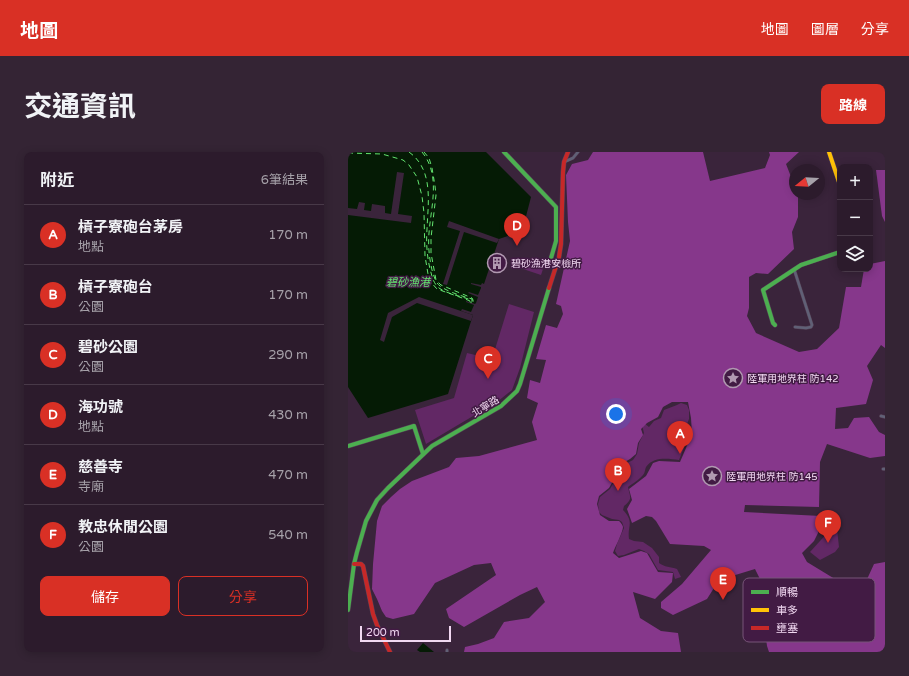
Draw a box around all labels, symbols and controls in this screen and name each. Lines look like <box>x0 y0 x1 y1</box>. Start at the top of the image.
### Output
text: 地圖 <box>20 20 58 42</box>
text: 地圖 <box>761 21 789 38</box>
text: 圖層 <box>811 21 839 38</box>
text: 分享 <box>861 21 889 38</box>
button: 路線 <box>821 84 885 124</box>
text: 交通資訊 <box>24 90 136 124</box>
north arrow <box>789 164 825 200</box>
map controls <box>837 164 873 272</box>
button: + <box>837 164 873 200</box>
text: 附近 <box>40 170 74 191</box>
text: 6筆結果 <box>261 172 308 188</box>
button: − <box>837 200 873 236</box>
pin: D <box>504 213 530 246</box>
text: 槓子寮砲台茅房 <box>78 218 183 236</box>
text: A <box>48 227 58 243</box>
text: 170 m <box>268 227 308 243</box>
button: layers <box>837 236 873 272</box>
text: 地點 <box>78 239 104 255</box>
building icon: 碧砂漁港安檢所 <box>486 252 508 274</box>
place label: 碧砂漁港安檢所 <box>511 258 581 270</box>
water label: 碧砂漁港 <box>386 276 432 289</box>
text: 槓子寮砲台 <box>78 278 153 296</box>
text: B <box>48 287 58 303</box>
text: 170 m <box>268 287 308 303</box>
text: 公園 <box>78 299 104 315</box>
text: 碧砂公園 <box>78 338 138 356</box>
pin: C <box>475 346 501 379</box>
text: C <box>48 347 58 363</box>
text: 290 m <box>268 347 308 363</box>
text: 公園 <box>78 359 104 375</box>
place icon: 陸軍用地界柱 防142 <box>722 367 744 389</box>
place label: 陸軍用地界柱 防142 <box>747 373 838 385</box>
street label: 北寧路 <box>470 394 501 420</box>
text: 海功號 <box>78 398 123 416</box>
your location <box>606 404 626 424</box>
text: D <box>48 407 58 423</box>
text: 430 m <box>268 407 308 423</box>
text: 地點 <box>78 419 104 435</box>
pin: A <box>667 421 693 454</box>
text: 慈善寺 <box>78 458 123 476</box>
pin: B <box>605 458 631 491</box>
place icon: 陸軍用地界柱 防145 <box>701 465 723 487</box>
text: E <box>49 467 57 483</box>
text: 470 m <box>268 467 308 483</box>
place label: 陸軍用地界柱 防145 <box>726 471 817 483</box>
text: 寺廟 <box>78 479 104 495</box>
pin: F <box>815 510 841 543</box>
text: 教忠休閒公園 <box>78 518 168 536</box>
text: F <box>49 527 57 543</box>
text: 540 m <box>268 527 308 543</box>
text: 公園 <box>78 539 104 555</box>
pin: E <box>710 567 736 600</box>
button: 儲存 <box>40 576 170 616</box>
button: 分享 <box>178 576 308 616</box>
legend <box>743 578 875 642</box>
text: 順暢 <box>776 586 798 599</box>
text: 車多 <box>776 604 798 617</box>
text: 壅塞 <box>776 622 798 635</box>
scale bar <box>360 624 451 643</box>
text: 200 m <box>366 626 400 639</box>

